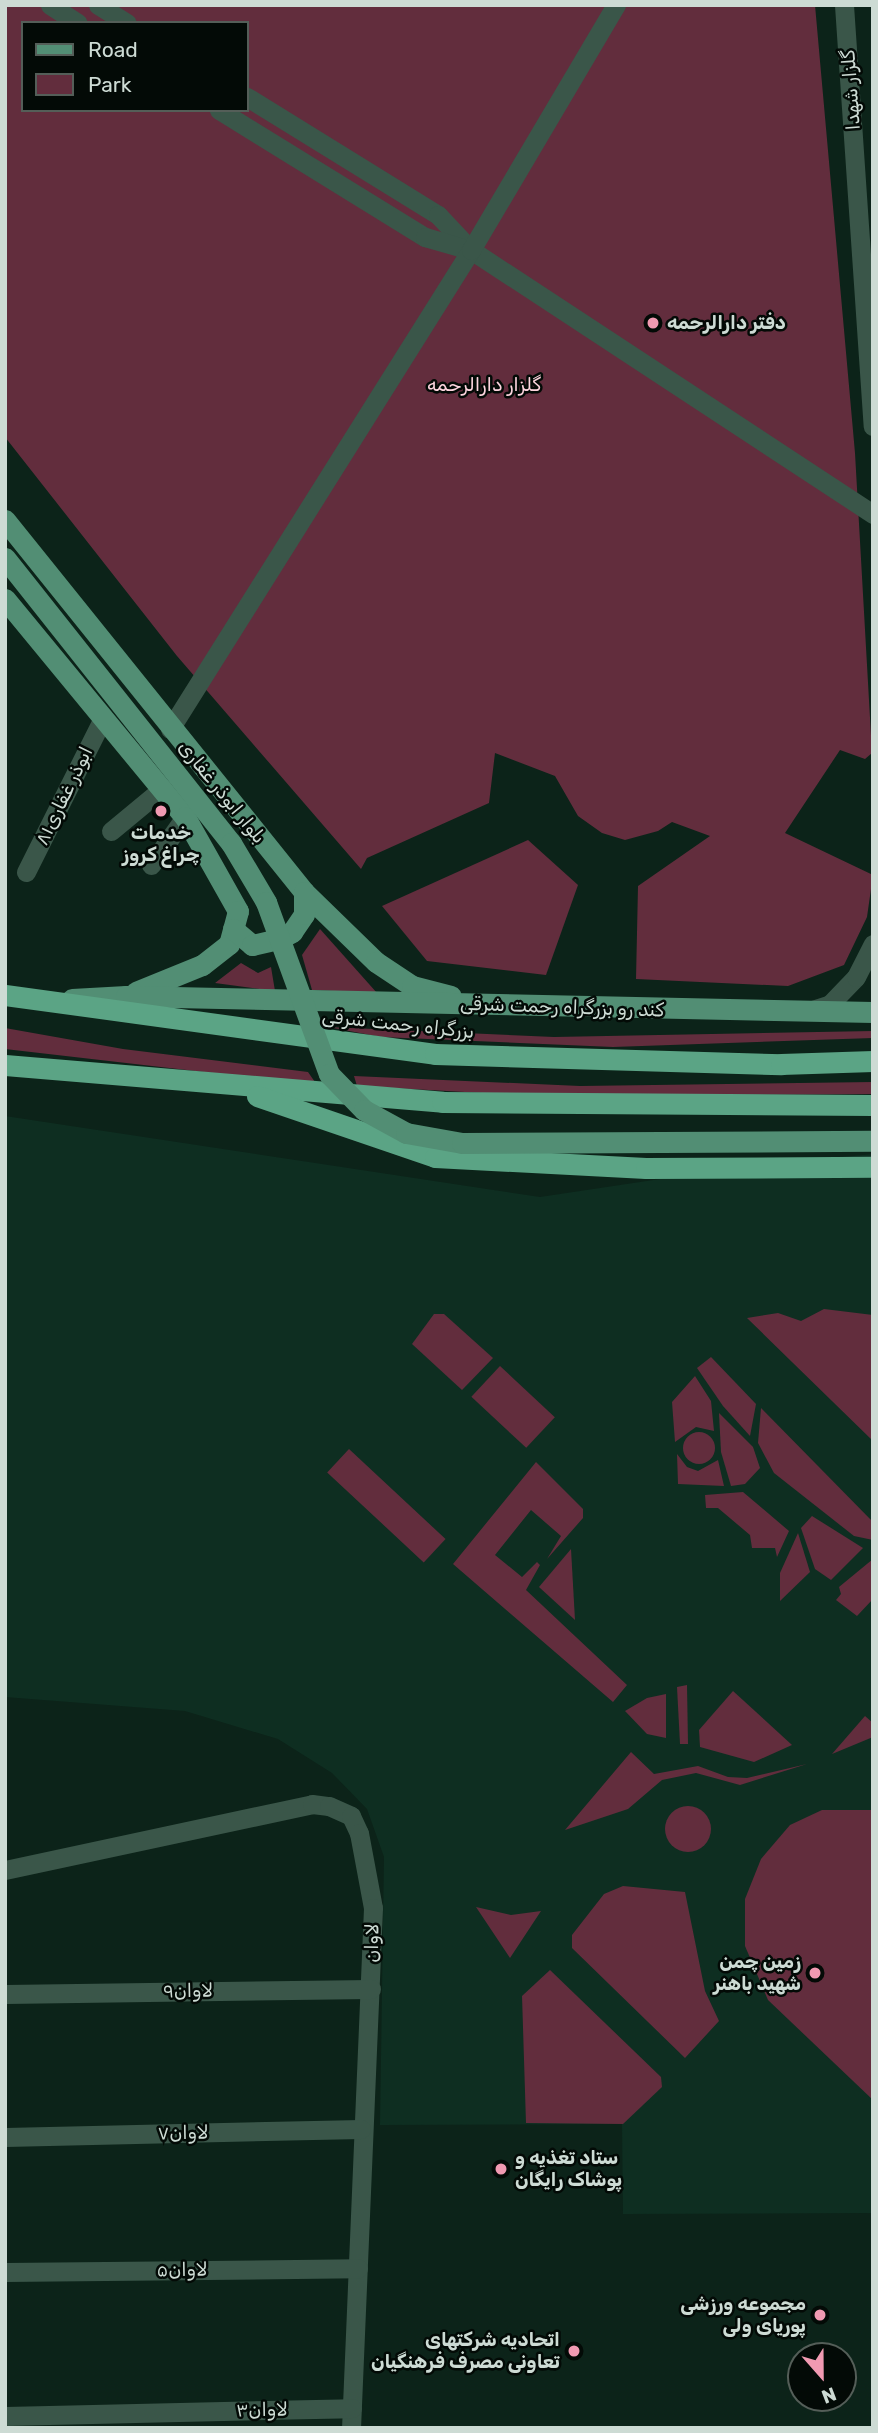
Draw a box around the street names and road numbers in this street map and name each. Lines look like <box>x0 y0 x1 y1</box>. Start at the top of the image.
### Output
street label: گلزار شهدا <box>837 49 865 131</box>
street label: بلوار ابوذر غفاری <box>174 736 270 848</box>
street label: ۸۱ابوذر غفاری <box>30 743 98 849</box>
street label: کند رو بزرگراه رحمت شرقی <box>460 992 664 1022</box>
street label: بزرگراه رحمت شرقی <box>321 1005 475 1043</box>
street label: لاوان <box>360 1923 384 1963</box>
street label: ۹لاوان <box>163 1979 213 2003</box>
street label: ۷لاوان <box>157 2121 209 2145</box>
street label: ۵لاوان <box>156 2258 208 2282</box>
street label: ۳لاوان <box>236 2398 288 2422</box>

